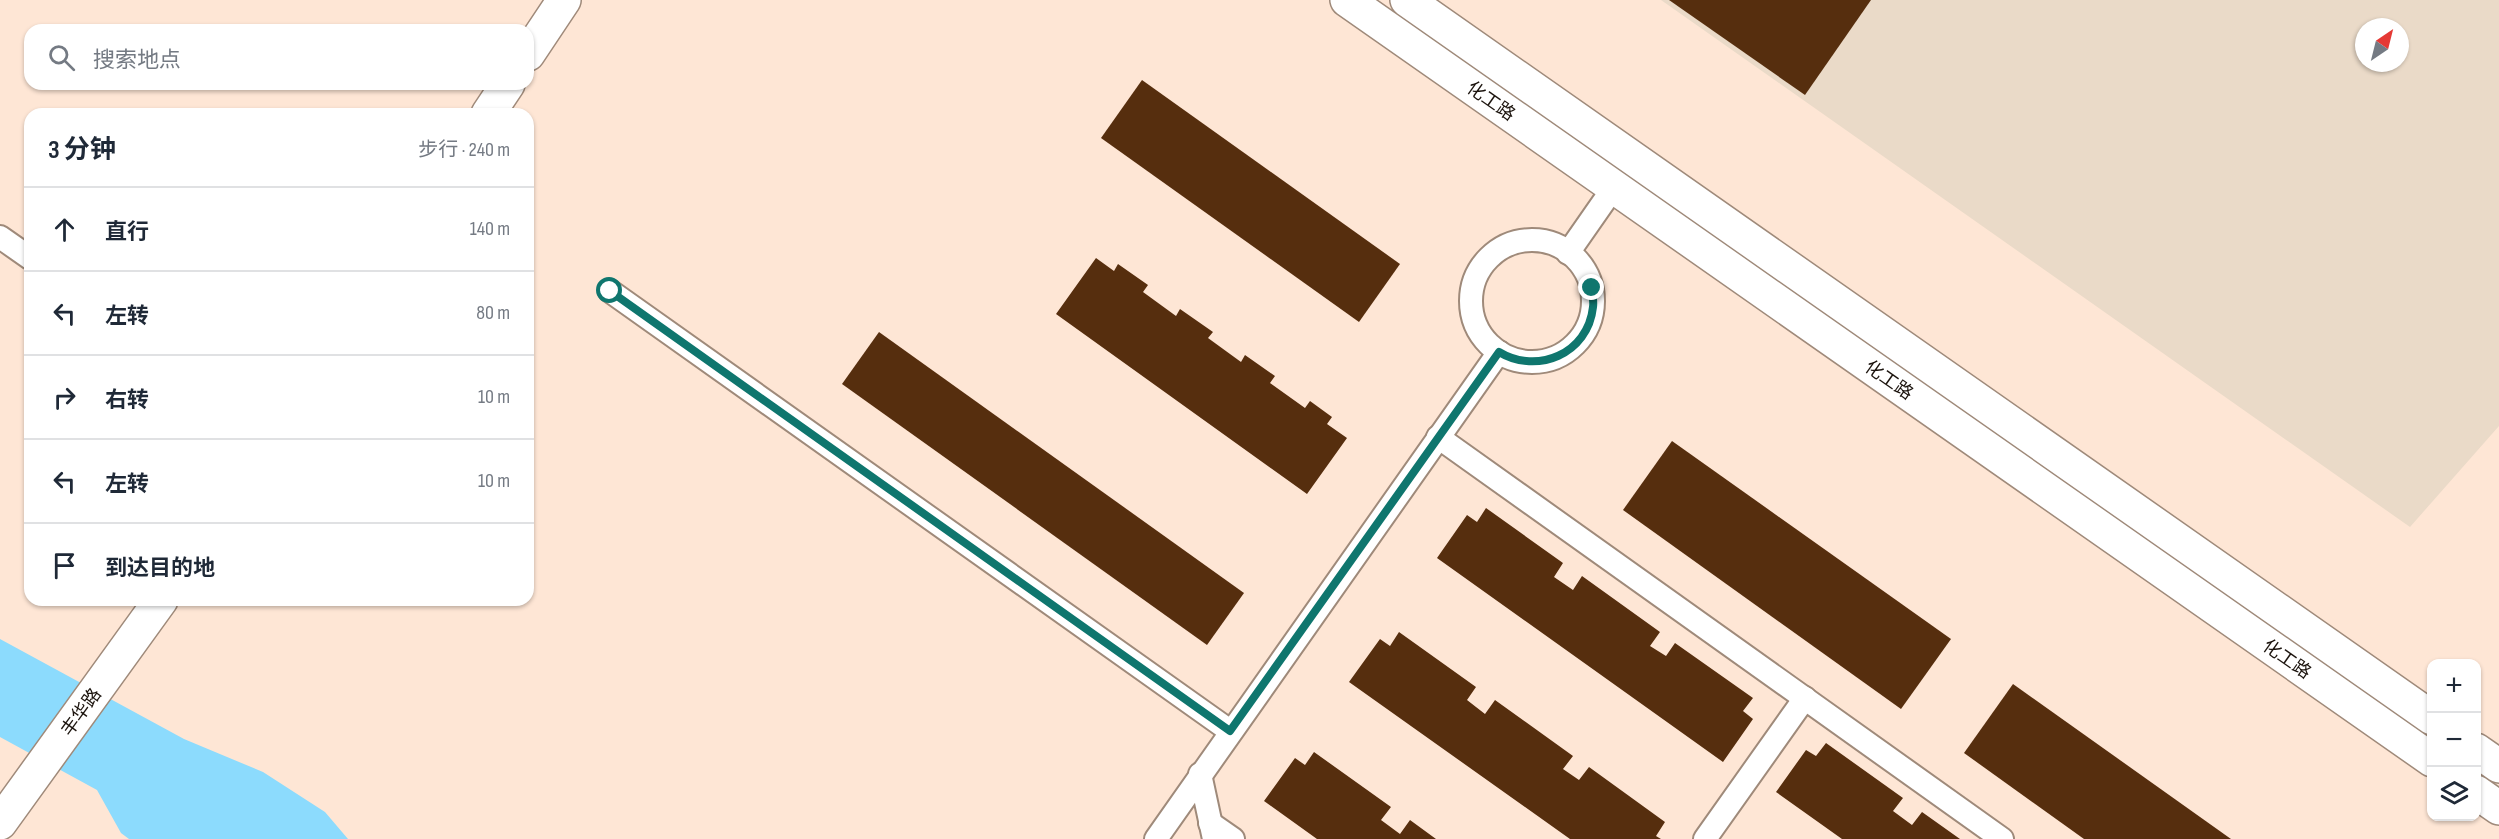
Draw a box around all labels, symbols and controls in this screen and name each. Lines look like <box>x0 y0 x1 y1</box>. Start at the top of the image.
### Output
north arrow <box>2355 18 2409 72</box>
search box <box>24 24 534 90</box>
icon: search <box>45 41 78 74</box>
text: 搜索地点 <box>93 47 181 74</box>
street label: 化工路 <box>1463 77 1519 125</box>
text: 3 分钟 <box>48 135 116 166</box>
text: 步行 · 240 m <box>418 138 510 162</box>
icon: ahead <box>48 213 81 246</box>
text: 140 m <box>470 217 510 241</box>
text: 直行 <box>105 219 149 246</box>
route end <box>1578 274 1604 300</box>
route start <box>596 277 622 303</box>
icon: left <box>48 297 81 330</box>
text: 80 m <box>476 301 510 325</box>
text: 左转 <box>105 303 149 330</box>
street label: 化工路 <box>1861 356 1917 404</box>
icon: right <box>48 381 81 414</box>
text: 10 m <box>478 385 510 409</box>
text: 右转 <box>105 387 149 414</box>
icon: left <box>48 465 81 498</box>
text: 10 m <box>478 469 510 493</box>
text: 左转 <box>105 471 149 498</box>
icon: arrive <box>48 549 81 582</box>
text: 到达目的地 <box>105 555 215 582</box>
street label: 化工路 <box>2259 635 2315 683</box>
map controls <box>2427 659 2481 821</box>
button: + <box>2427 659 2481 713</box>
street label: 丰华路 <box>57 684 106 740</box>
button: − <box>2427 713 2481 767</box>
button: layers <box>2427 767 2481 821</box>

